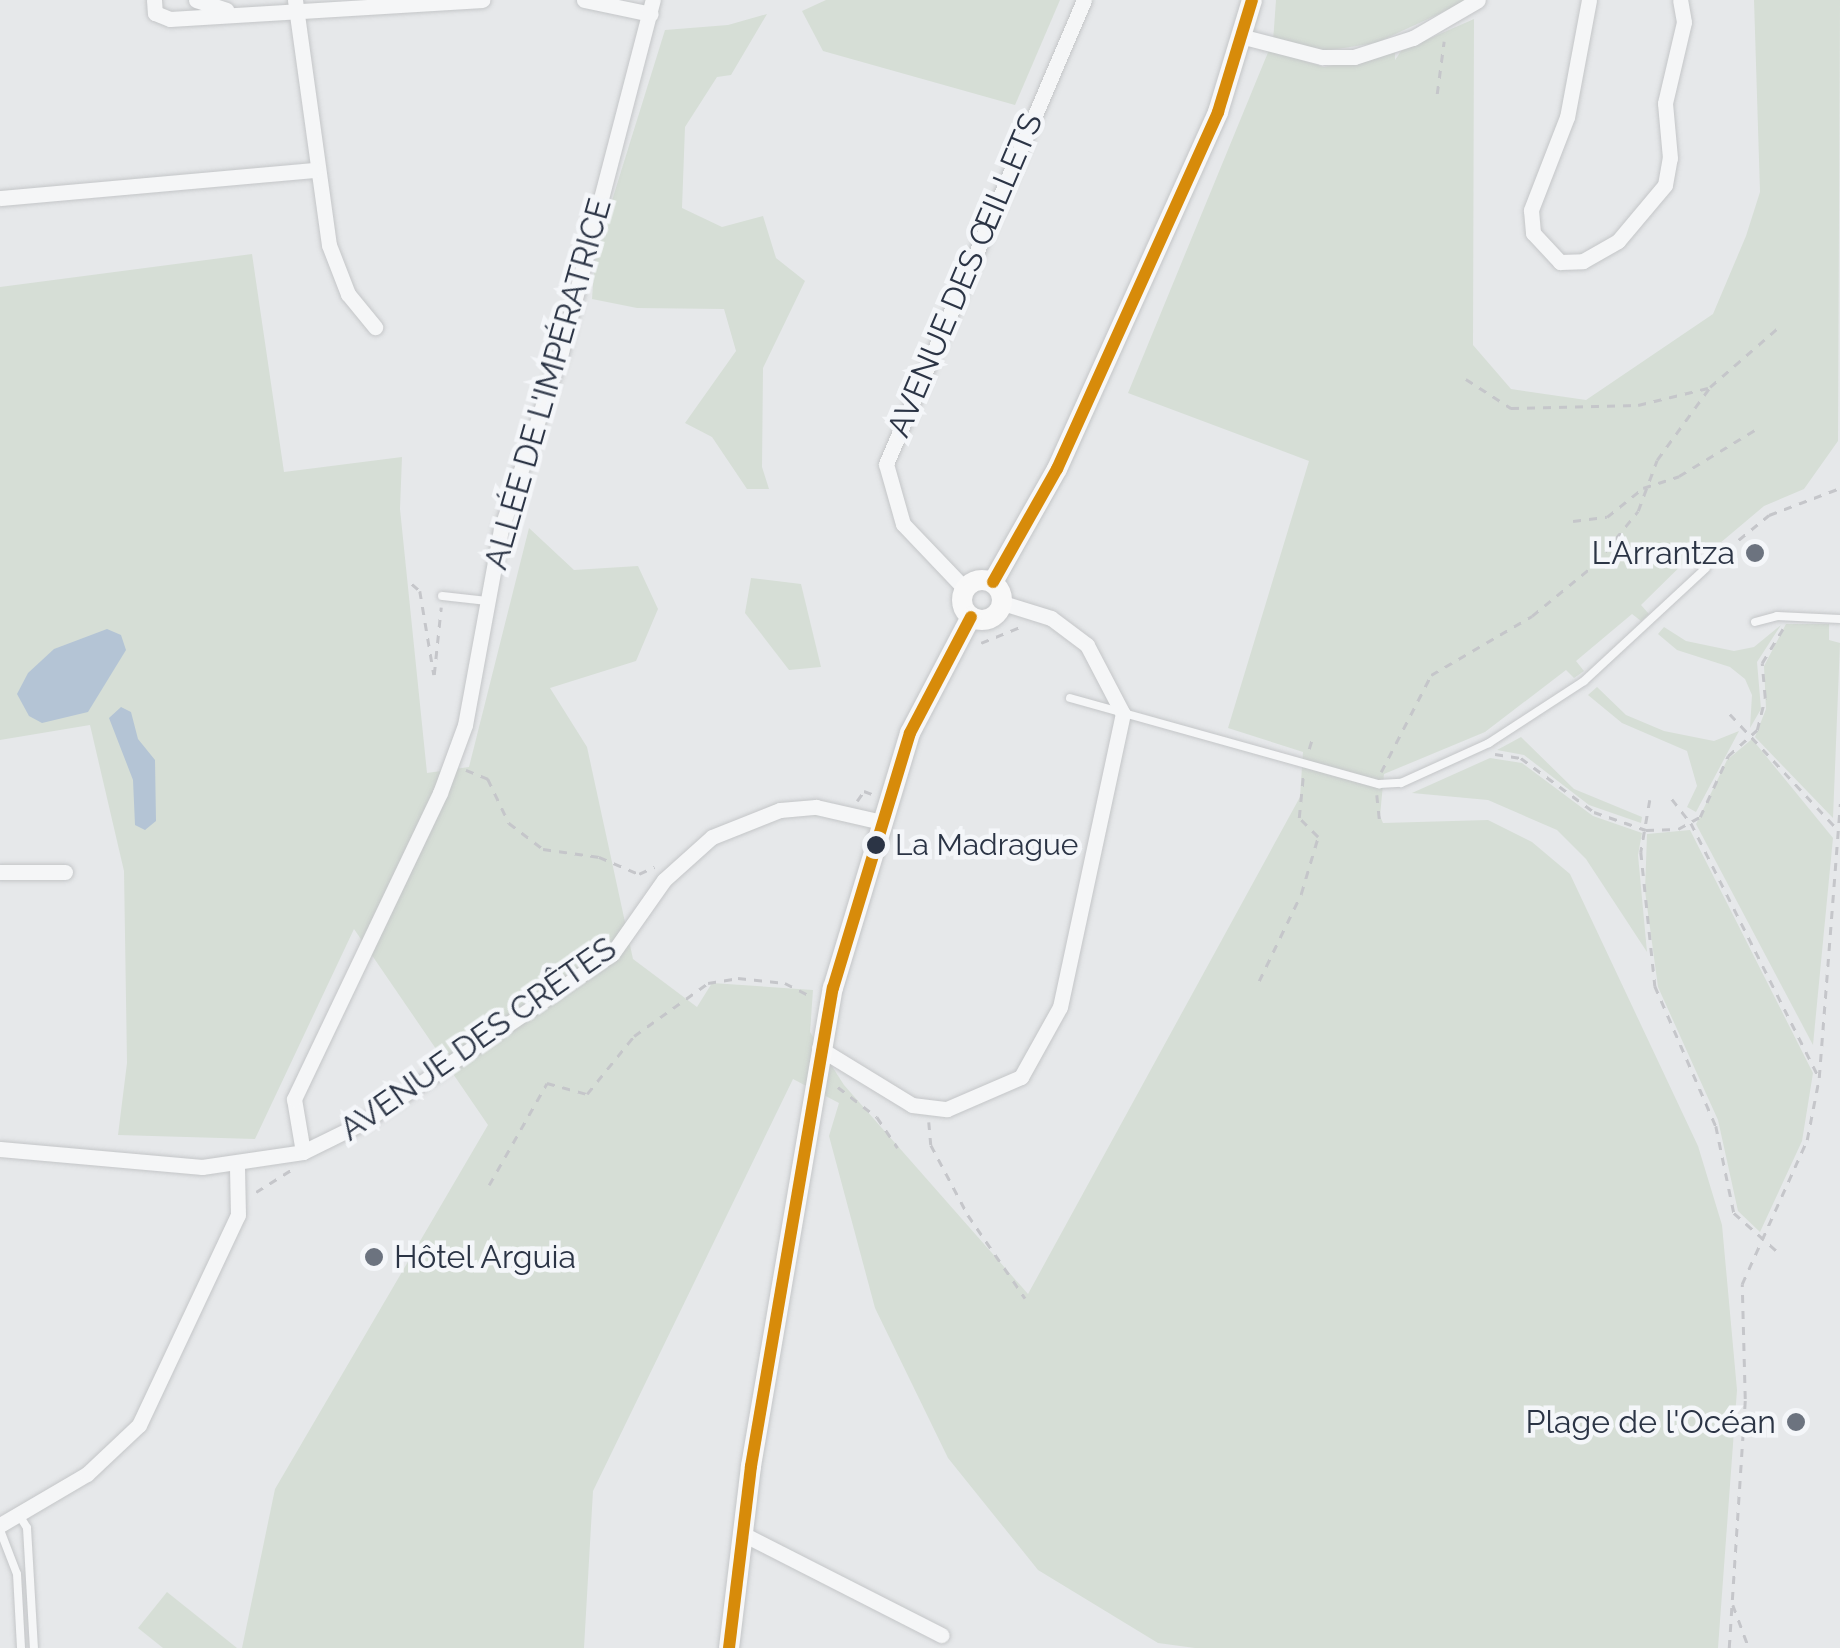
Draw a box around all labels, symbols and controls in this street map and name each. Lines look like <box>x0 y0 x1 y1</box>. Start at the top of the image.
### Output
street label: AVENUE DES ŒILLETS <box>879 107 1051 443</box>
street label: ALLÉE DE L'IMPÉRATRICE <box>477 194 619 574</box>
place label: L'Arrantza <box>1591 534 1735 572</box>
marker: L'Arrantza <box>1744 542 1766 564</box>
place label: La Madrague <box>895 827 1078 863</box>
marker: La Madrague <box>866 835 886 855</box>
street label: AVENUE DES CRÊTES <box>333 929 623 1149</box>
place label: Hôtel Arguia <box>394 1238 578 1276</box>
marker: Hôtel Arguia <box>363 1246 385 1268</box>
place label: Plage de l'Océan <box>1526 1403 1776 1441</box>
marker: Plage de l'Océan <box>1785 1411 1807 1433</box>

